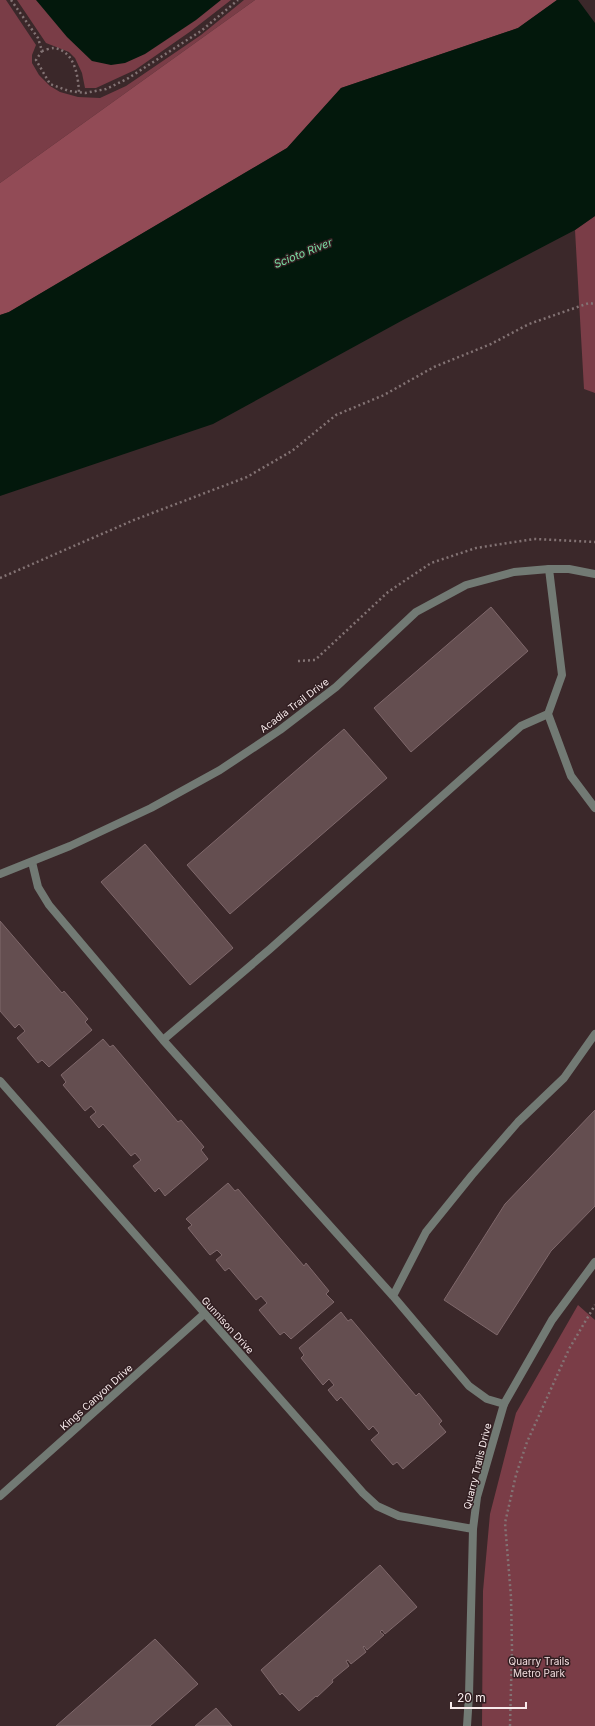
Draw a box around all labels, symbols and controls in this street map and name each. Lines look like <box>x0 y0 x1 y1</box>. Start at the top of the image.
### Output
water label: Scioto River <box>272 235 335 271</box>
street label: Acadia Trail Drive <box>257 675 331 735</box>
street label: Gunnison Drive <box>199 1294 257 1356</box>
street label: Kings Canyon Drive <box>57 1361 135 1433</box>
street label: Quarry Trails Drive <box>460 1421 494 1510</box>
park label: Quarry Trails Metro Park <box>509 1655 569 1679</box>
scale bar <box>451 1684 526 1710</box>
text: 20 m <box>457 1690 486 1705</box>

